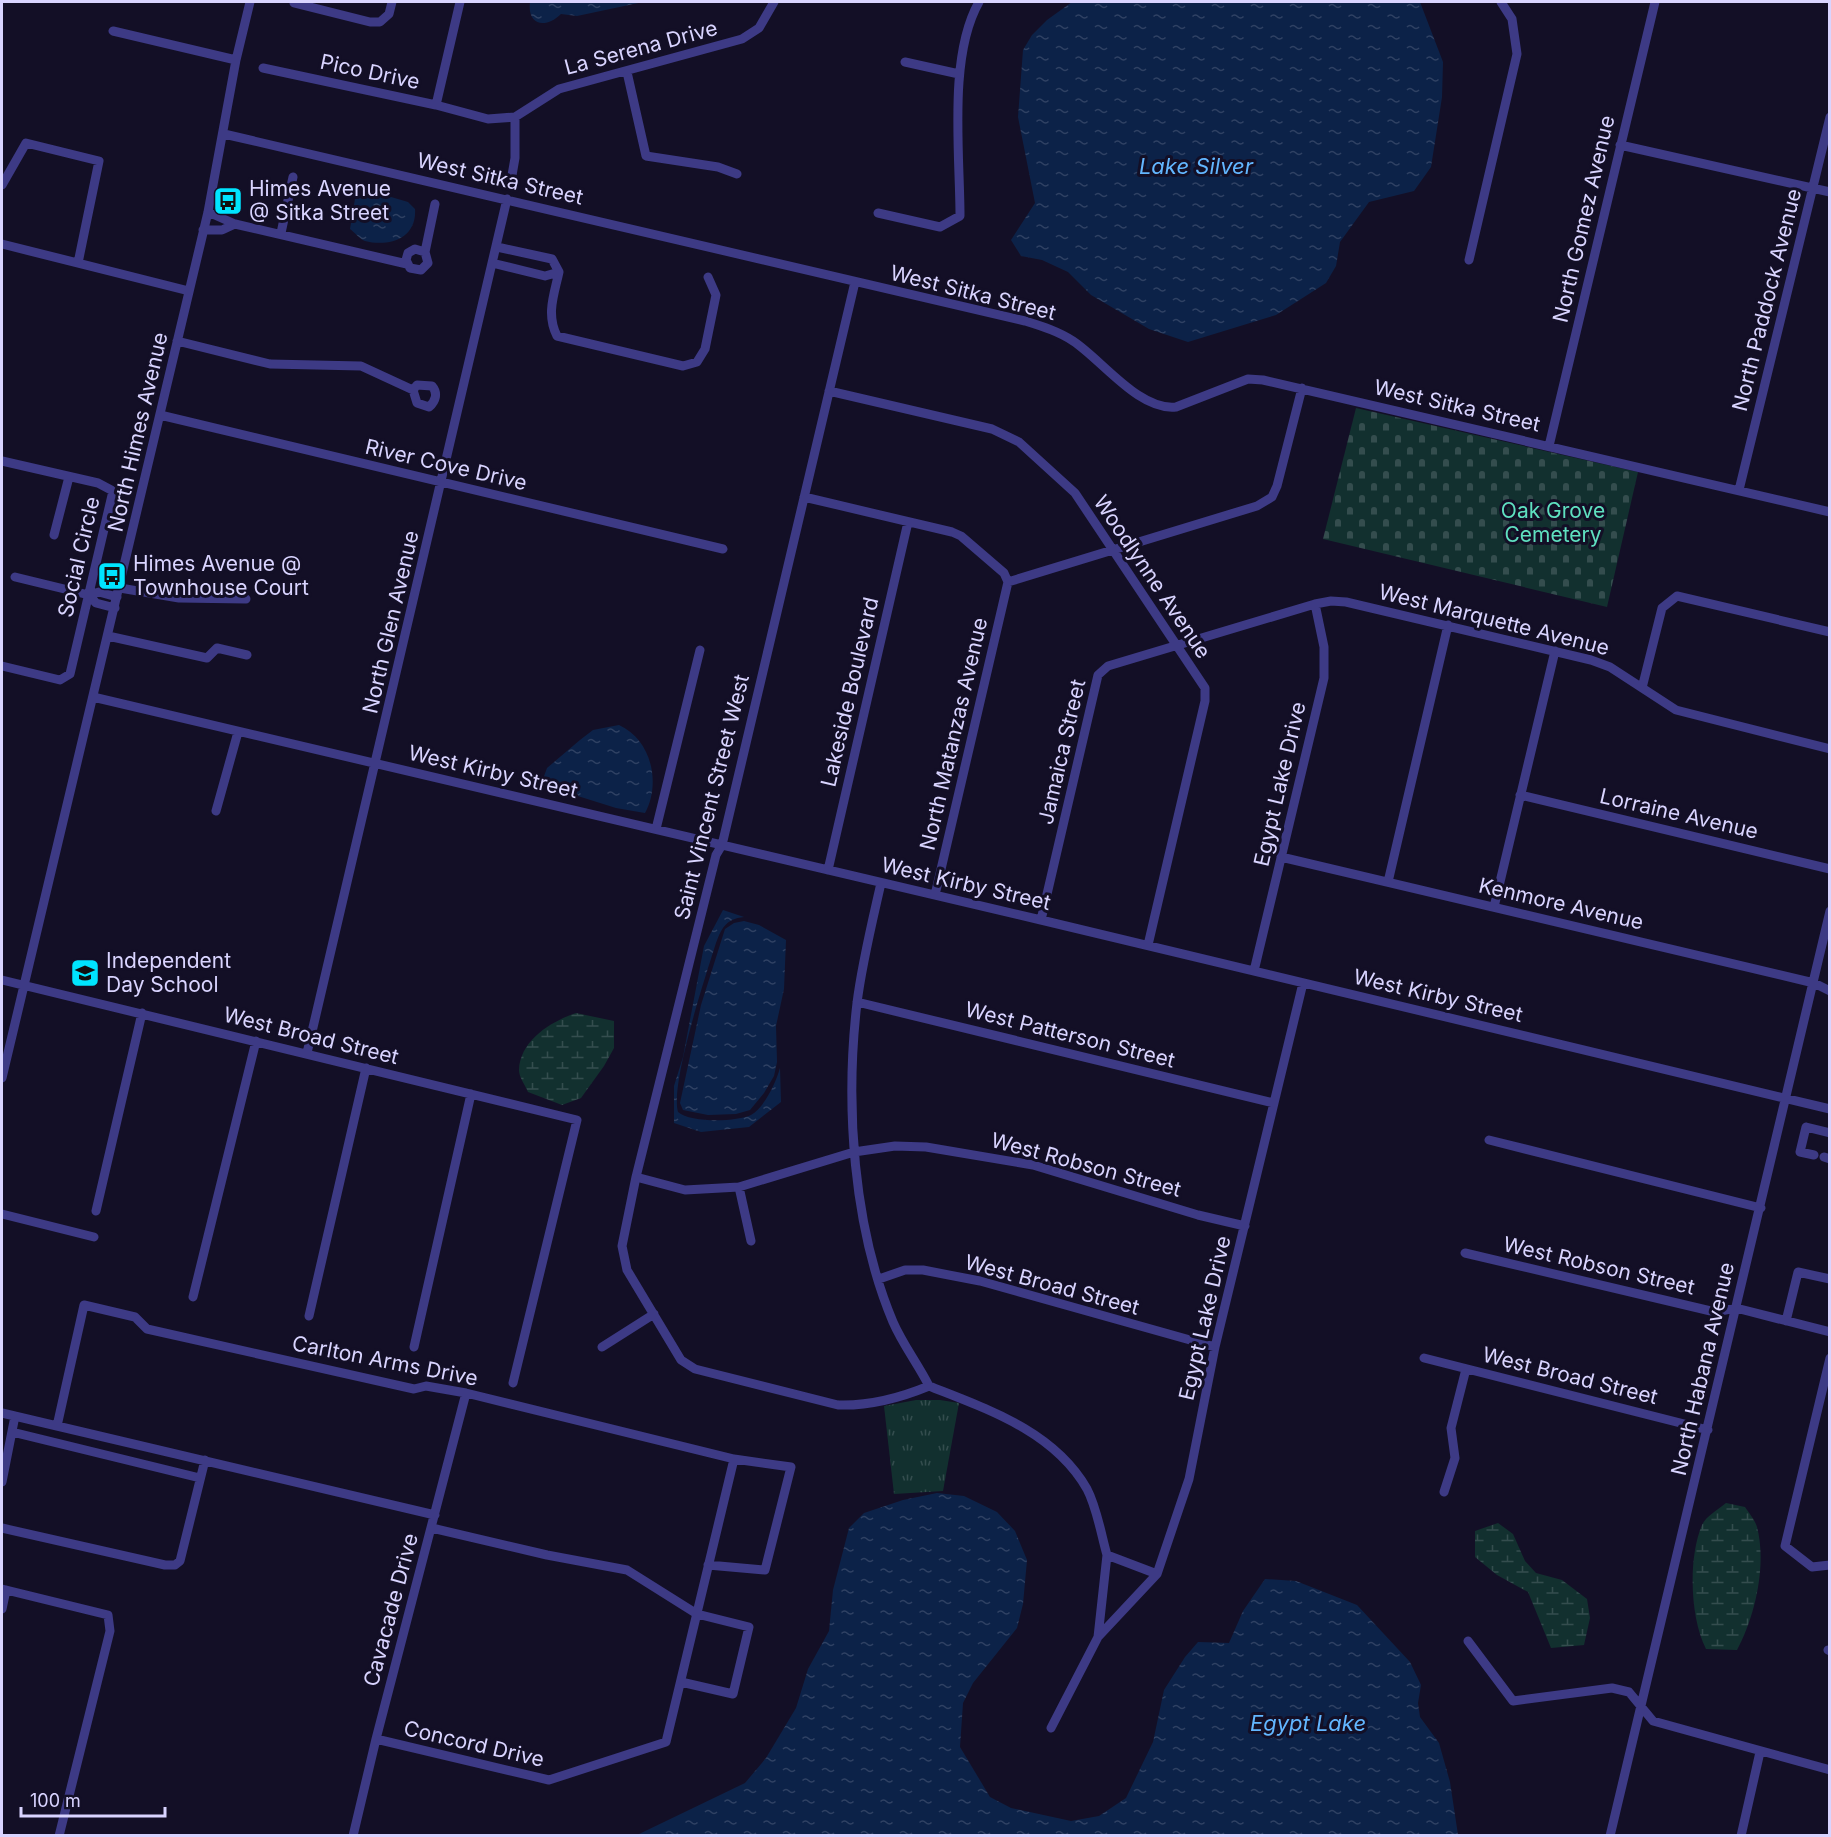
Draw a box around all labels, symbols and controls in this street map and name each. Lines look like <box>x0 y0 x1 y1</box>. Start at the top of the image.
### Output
street label: La Serena Drive <box>562 15 720 80</box>
street label: Pico Drive <box>318 49 422 94</box>
street label: North Gomez Avenue <box>1548 113 1620 325</box>
street label: West Sitka Street <box>415 147 586 210</box>
water label: Lake Silver <box>1139 153 1254 179</box>
place label: Himes Avenue @ Sitka Street <box>249 176 391 225</box>
bus stop icon: Himes Avenue @ Sitka Street <box>212 185 244 217</box>
street label: North Paddock Avenue <box>1727 186 1806 414</box>
street label: West Sitka Street <box>888 260 1059 325</box>
street label: North Himes Avenue <box>102 330 173 534</box>
street label: West Sitka Street <box>1372 374 1543 437</box>
street label: River Cove Drive <box>363 434 529 495</box>
street label: Woodlynne Avenue <box>1089 490 1216 663</box>
street label: Social Circle <box>52 494 105 620</box>
park label: Oak Grove Cemetery <box>1501 498 1605 547</box>
street label: North Glen Avenue <box>357 528 424 716</box>
place label: Himes Avenue @ Townhouse Court <box>133 551 309 600</box>
bus stop icon: Himes Avenue @ Townhouse Court <box>96 560 128 592</box>
street label: West Marquette Avenue <box>1376 579 1612 660</box>
street label: Lakeside Boulevard <box>816 595 883 789</box>
street label: North Matanzas Avenue <box>915 615 992 853</box>
street label: Saint Vincent Street West <box>669 672 754 922</box>
street label: Jamaica Street <box>1033 677 1090 827</box>
street label: Egypt Lake Drive <box>1248 699 1311 869</box>
street label: West Kirby Street <box>406 740 580 803</box>
street label: Lorraine Avenue <box>1597 783 1761 844</box>
street label: West Kirby Street <box>879 852 1053 915</box>
street label: Kenmore Avenue <box>1476 872 1646 935</box>
place label: Independent Day School <box>106 948 231 997</box>
school or university icon: Independent Day School <box>69 957 101 989</box>
street label: West Kirby Street <box>1351 964 1525 1027</box>
street label: West Patterson Street <box>963 996 1178 1073</box>
street label: West Broad Street <box>221 1002 401 1069</box>
street label: West Robson Street <box>988 1127 1184 1202</box>
street label: West Robson Street <box>1501 1231 1697 1300</box>
street label: Egypt Lake Drive <box>1173 1233 1236 1403</box>
street label: West Broad Street <box>962 1249 1142 1320</box>
street label: North Habana Avenue <box>1666 1260 1739 1478</box>
street label: Carlton Arms Drive <box>290 1330 480 1391</box>
street label: West Broad Street <box>1480 1342 1660 1409</box>
street label: Cavacade Drive <box>358 1531 423 1689</box>
water label: Egypt Lake <box>1250 1710 1366 1736</box>
street label: Concord Drive <box>401 1715 547 1772</box>
scale bar <box>21 1780 165 1818</box>
text: 100 m <box>30 1790 81 1811</box>

